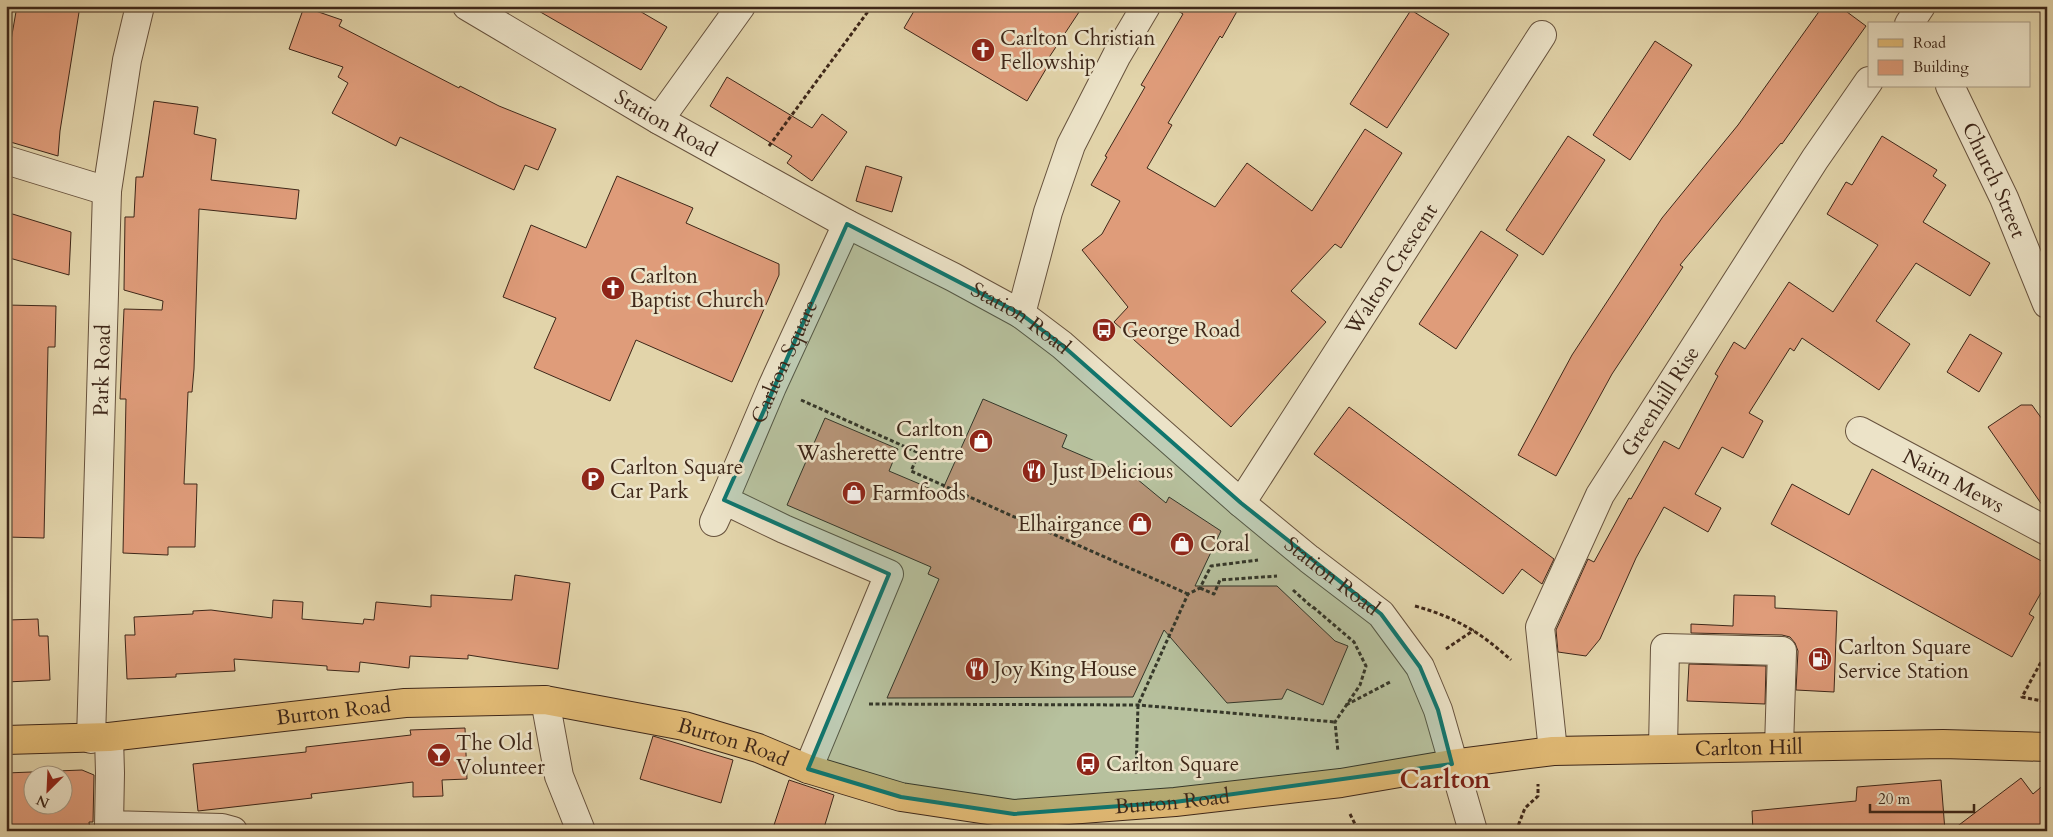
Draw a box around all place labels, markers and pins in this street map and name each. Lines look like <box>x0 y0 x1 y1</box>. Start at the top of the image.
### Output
place label: Carlton Christian Fellowship <box>1000 24 1155 77</box>
church icon: Carlton Christian Fellowship <box>970 37 996 63</box>
place label: Carlton Baptist Church <box>630 262 765 315</box>
church icon: Carlton Baptist Church <box>600 275 626 301</box>
place label: George Road <box>1122 316 1240 345</box>
bus stop icon: George Road <box>1091 317 1117 343</box>
place label: Carlton Washerette Centre <box>796 415 964 468</box>
shop icon: Carlton Washerette Centre <box>968 428 994 454</box>
place label: Carlton Square Car Park <box>610 453 743 506</box>
place label: Just Delicious <box>1049 457 1173 486</box>
restaurant icon: Just Delicious <box>1021 458 1047 484</box>
parking icon: Carlton Square Car Park <box>580 466 606 492</box>
place label: Farmfoods <box>872 479 966 508</box>
shop icon: Farmfoods <box>841 480 867 506</box>
place label: Elhairgance <box>1018 510 1122 539</box>
shop icon: Elhairgance <box>1127 511 1153 537</box>
place label: Coral <box>1200 530 1250 559</box>
shop icon: Coral <box>1169 531 1195 557</box>
place label: Carlton Square Service Station <box>1838 633 1971 686</box>
fuel station icon: Carlton Square Service Station <box>1807 646 1833 672</box>
place label: Joy King House <box>991 655 1137 684</box>
restaurant icon: Joy King House <box>964 656 990 682</box>
place label: The Old Volunteer <box>456 729 545 782</box>
bar icon: The Old Volunteer <box>426 742 452 768</box>
place label: Carlton Square <box>1106 750 1239 779</box>
bus stop icon: Carlton Square <box>1075 751 1101 777</box>

